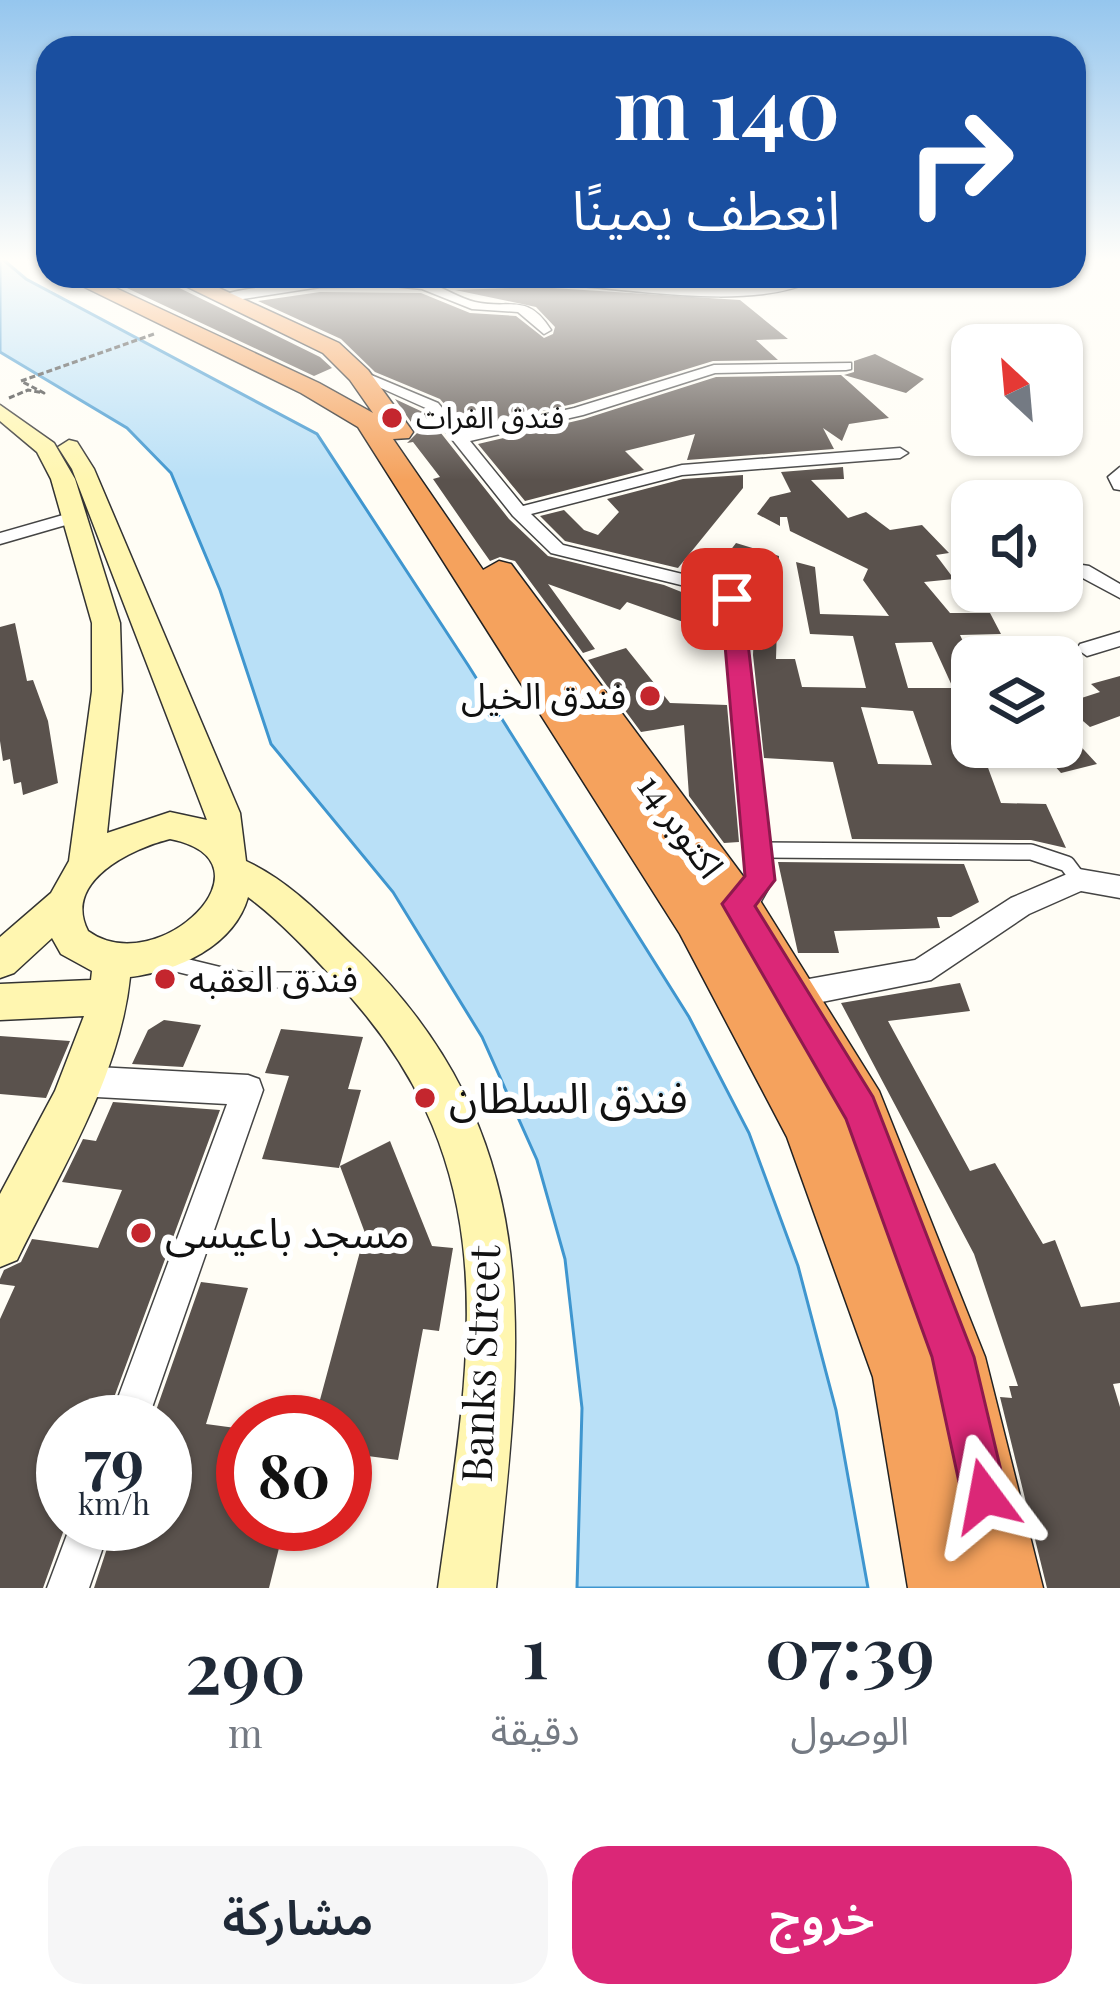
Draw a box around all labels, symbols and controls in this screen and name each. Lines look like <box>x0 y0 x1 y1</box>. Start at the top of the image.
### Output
text: 140 m <box>614 49 840 161</box>
icon: right <box>882 84 1038 240</box>
text: انعطف يمينًا <box>572 172 840 244</box>
north arrow <box>951 324 1083 456</box>
map controls <box>951 324 1083 768</box>
place label: فندق الفرات <box>416 396 564 436</box>
marker: فندق الفرات <box>379 405 405 431</box>
button: sound <box>951 480 1083 612</box>
pin <box>681 548 783 650</box>
icon: arrive <box>699 566 765 632</box>
button: layers <box>951 636 1083 768</box>
place label: فندق الخيل <box>461 670 626 718</box>
marker: فندق الخيل <box>637 683 663 709</box>
street label: 14 اكتوبر <box>629 763 737 887</box>
place label: فندق العقبه <box>189 953 358 1001</box>
marker: فندق العقبه <box>152 966 178 992</box>
place label: فندق السلطان <box>449 1068 688 1124</box>
marker: فندق السلطان <box>412 1085 438 1111</box>
place label: مسجد باعيسى <box>165 1203 409 1259</box>
marker: مسجد باعيسى <box>128 1220 154 1246</box>
street label: Banks Street <box>447 1243 511 1483</box>
speed limit sign: 80 <box>216 1395 372 1551</box>
text: 79 <box>84 1418 144 1498</box>
position arrow <box>922 1433 1048 1559</box>
text: km/h <box>78 1483 150 1523</box>
text: 1 <box>522 1601 549 1697</box>
text: 07:39 <box>765 1601 935 1697</box>
text: 290 <box>185 1616 306 1712</box>
text: دقيقة <box>491 1703 580 1755</box>
text: الوصول <box>791 1703 909 1755</box>
text: m <box>228 1706 263 1758</box>
button: مشاركة <box>48 1846 548 1984</box>
button: خروج <box>572 1846 1072 1984</box>

